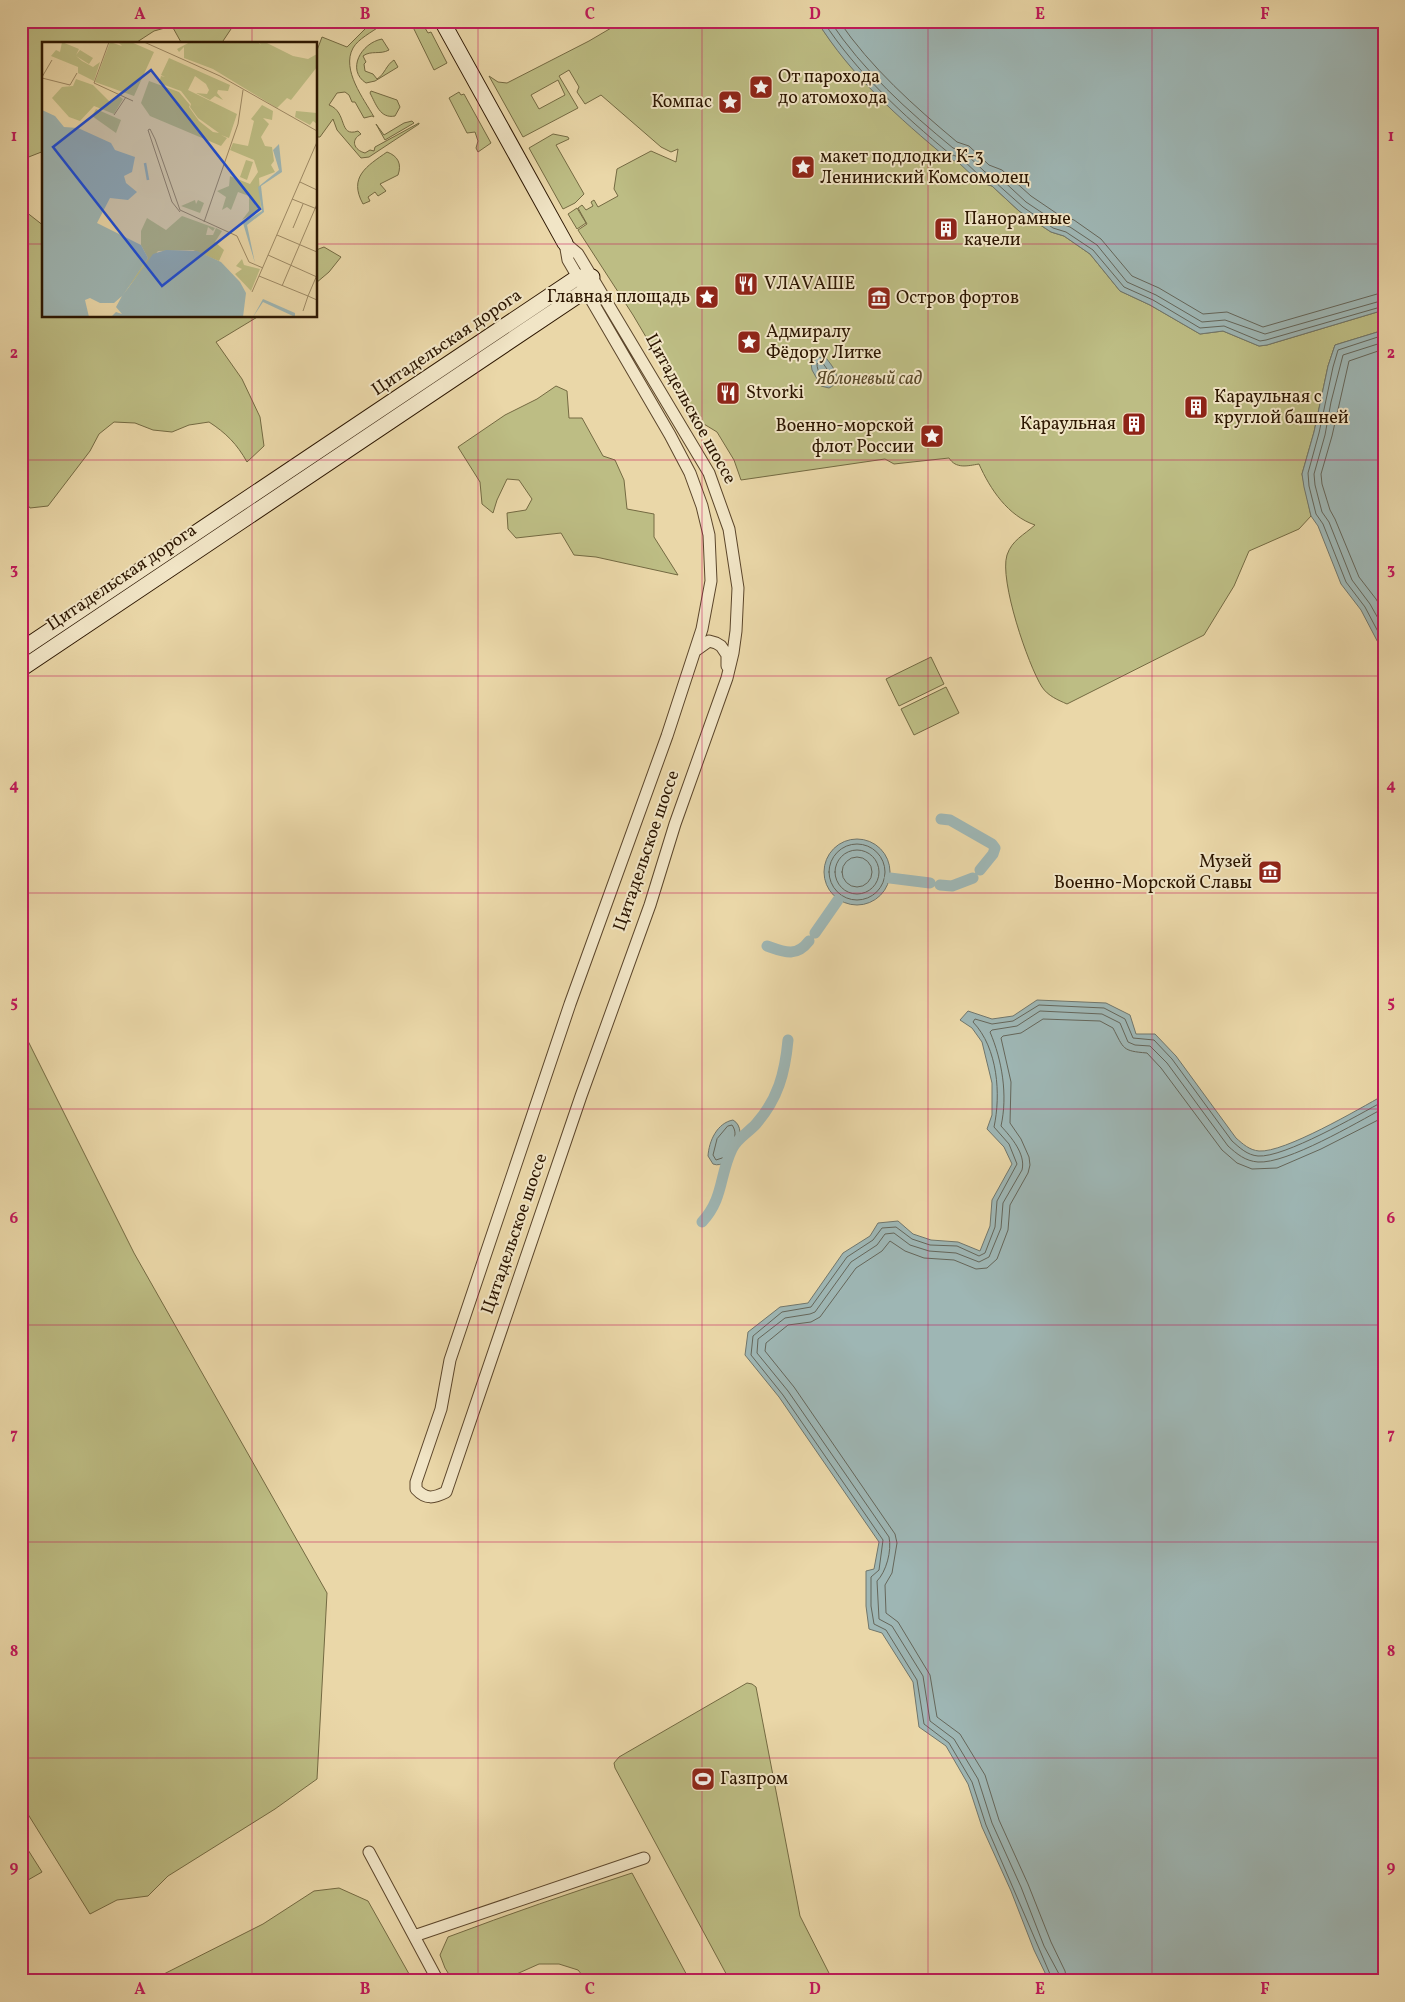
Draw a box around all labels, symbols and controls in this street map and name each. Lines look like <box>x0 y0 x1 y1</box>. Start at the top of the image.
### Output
text: A <box>134 4 146 26</box>
text: B <box>360 4 371 26</box>
text: C <box>585 4 595 26</box>
text: D <box>809 4 821 26</box>
text: E <box>1035 4 1045 26</box>
text: F <box>1260 4 1270 26</box>
inset map <box>42 42 318 318</box>
place label: От парохода до атомохода <box>778 65 887 111</box>
place icon: От парохода до атомохода <box>748 74 774 100</box>
place icon: Компас <box>717 89 743 115</box>
place label: Компас <box>651 90 712 115</box>
text: 1 <box>11 126 17 148</box>
text: 1 <box>1388 126 1394 148</box>
place label: макет подлодки К-3 Лениниский Комсомолец <box>820 145 1030 191</box>
place icon: макет подлодки К-3 Лениниский Комсомолец <box>790 154 816 180</box>
place label: Панорамные качели <box>964 207 1071 253</box>
building icon: Панорамные качели <box>933 216 959 242</box>
restaurant icon: VЛАVАШЕ <box>733 271 759 297</box>
place label: VЛАVАШЕ <box>764 272 855 297</box>
street label: Цитадельская дорога <box>367 283 527 403</box>
place icon: Главная площадь <box>694 284 720 310</box>
place label: Главная площадь <box>547 285 690 310</box>
museum icon: Остров фортов <box>866 285 892 311</box>
place label: Остров фортов <box>896 286 1019 311</box>
place label: Адмиралу Фёдору Литке <box>766 320 882 366</box>
street label: Цитадельское шоссе <box>638 329 742 489</box>
place icon: Адмиралу Фёдору Литке <box>736 329 762 355</box>
text: 2 <box>10 343 18 365</box>
text: 2 <box>1387 343 1395 365</box>
park label: Яблоневый сад <box>815 367 923 392</box>
restaurant icon: Stvorki <box>715 380 741 406</box>
place label: Stvorki <box>746 381 804 406</box>
place label: Караульная с круглой башней <box>1214 385 1349 431</box>
building icon: Караульная с круглой башней <box>1183 394 1209 420</box>
building icon: Караульная <box>1121 411 1147 437</box>
place label: Караульная <box>1020 412 1116 437</box>
place label: Военно-морской флот России <box>776 414 914 460</box>
place icon: Военно-морской флот России <box>919 423 945 449</box>
street label: Цитадельская дорога <box>42 518 202 638</box>
text: 3 <box>10 559 18 581</box>
text: 3 <box>1387 559 1395 581</box>
street label: Цитадельское шоссе <box>608 767 686 935</box>
text: 4 <box>9 775 19 797</box>
text: 4 <box>1386 775 1396 797</box>
place label: Музей Военно-Морской Славы <box>1054 850 1252 896</box>
museum icon: Музей Военно-Морской Славы <box>1257 859 1283 885</box>
text: 5 <box>10 992 18 1014</box>
text: 5 <box>1387 992 1395 1014</box>
street label: Цитадельское шоссе <box>476 1150 554 1318</box>
text: 6 <box>10 1208 19 1230</box>
text: 6 <box>1387 1208 1396 1230</box>
text: 7 <box>10 1424 18 1446</box>
text: 7 <box>1387 1424 1395 1446</box>
text: 8 <box>10 1641 18 1663</box>
text: 8 <box>1387 1641 1395 1663</box>
sports icon: Газпром <box>690 1766 716 1792</box>
place label: Газпром <box>720 1767 788 1792</box>
text: 9 <box>10 1857 19 1879</box>
text: 9 <box>1387 1857 1396 1879</box>
text: A <box>134 1979 146 2001</box>
text: B <box>360 1979 371 2001</box>
text: C <box>585 1979 595 2001</box>
text: D <box>809 1979 821 2001</box>
text: E <box>1035 1979 1045 2001</box>
text: F <box>1260 1979 1270 2001</box>

